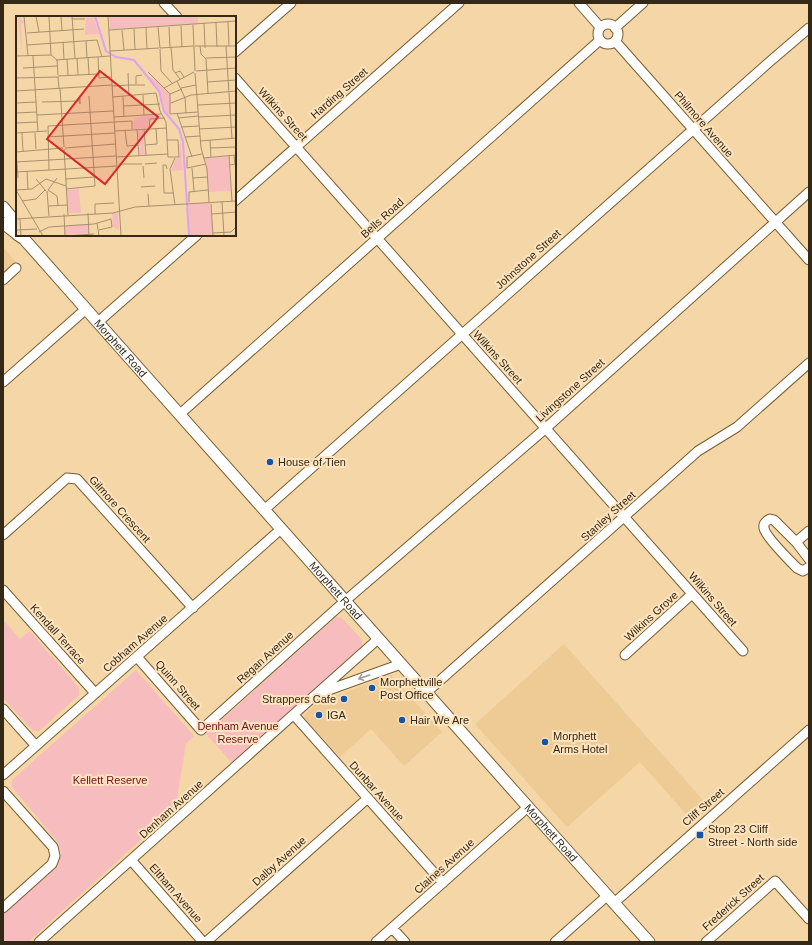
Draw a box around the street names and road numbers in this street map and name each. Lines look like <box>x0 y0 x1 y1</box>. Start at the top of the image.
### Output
street label: Harding Street <box>308 65 370 121</box>
street label: Wilkins Street <box>256 85 310 143</box>
street label: Philmore Avenue <box>672 89 736 159</box>
street label: Bells Road <box>358 196 406 240</box>
street label: Johnstone Street <box>493 227 563 291</box>
street label: Morphett Road <box>92 317 149 379</box>
street label: Wilkins Street <box>471 328 525 386</box>
street label: Livingstone Street <box>533 356 607 424</box>
street label: Gilmore Crescent <box>87 473 153 545</box>
street label: Stanley Street <box>578 488 638 544</box>
street label: Morphett Road <box>307 559 364 622</box>
street label: Wilkins Street <box>686 570 740 628</box>
street label: Wilkins Grove <box>622 589 680 643</box>
street label: Kendall Terrace <box>28 602 88 666</box>
street label: Cobham Avenue <box>100 612 170 674</box>
street label: Regan Avenue <box>234 628 296 686</box>
street label: Quinn Street <box>153 658 203 712</box>
street label: Dunbar Avenue <box>347 759 407 823</box>
street label: Denham Avenue <box>137 777 205 841</box>
street label: Cliff Street <box>680 786 726 828</box>
street label: Morphett Road <box>522 801 580 864</box>
street label: Dalby Avenue <box>250 834 308 888</box>
street label: Claines Avenue <box>412 836 476 896</box>
street label: Eltham Avenue <box>147 861 205 925</box>
street label: Frederick Street <box>700 871 766 933</box>

